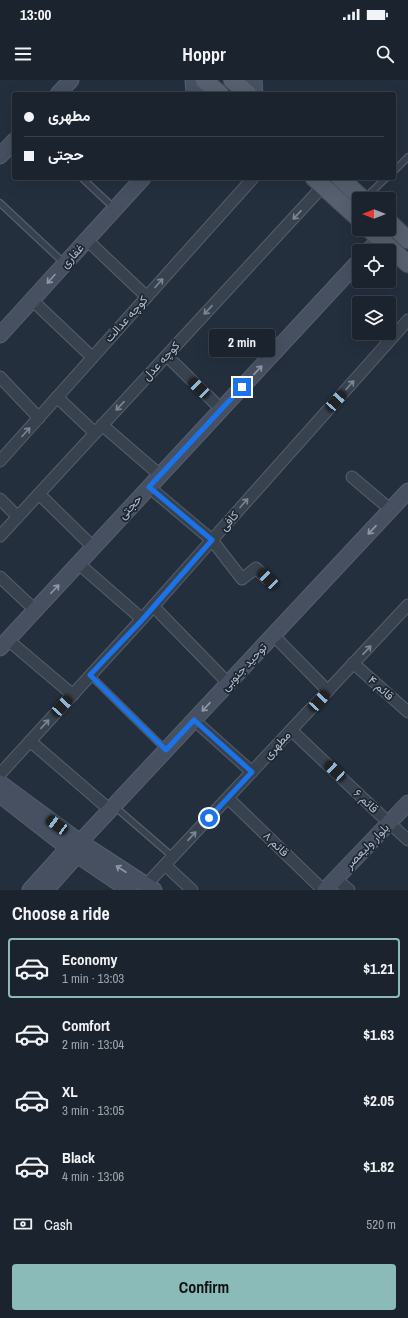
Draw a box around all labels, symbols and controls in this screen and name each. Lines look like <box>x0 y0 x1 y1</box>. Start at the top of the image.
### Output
text: 13:00 <box>20 4 51 25</box>
text: Hoppr <box>182 42 226 67</box>
icon: menu <box>12 43 34 65</box>
icon: search <box>374 43 396 65</box>
text: مطهری <box>48 105 91 126</box>
text: حجتی <box>48 144 84 165</box>
north arrow <box>352 192 396 236</box>
map controls <box>352 192 396 340</box>
one-way arrow <box>292 210 301 220</box>
street label: غفاری <box>57 240 87 272</box>
button: locate <box>352 244 396 288</box>
one-way arrow <box>46 274 56 284</box>
one-way arrow <box>155 277 164 288</box>
street label: کوچه عدالت <box>101 292 151 346</box>
button: layers <box>352 296 396 340</box>
one-way arrow <box>204 305 213 316</box>
callout: 2 min <box>209 329 275 357</box>
text: 2 min <box>228 334 256 351</box>
street label: کوچه عدل <box>139 338 183 384</box>
one-way arrow <box>253 365 262 375</box>
car <box>186 375 212 401</box>
route end <box>233 378 251 396</box>
one-way arrow <box>345 380 355 390</box>
car <box>324 388 348 414</box>
one-way arrow <box>115 401 125 411</box>
one-way arrow <box>21 427 31 437</box>
street label: حجتی <box>114 491 146 523</box>
one-way arrow <box>240 498 249 508</box>
street label: کافی <box>216 508 242 534</box>
one-way arrow <box>367 525 377 535</box>
car <box>255 566 281 592</box>
one-way arrow <box>50 584 60 594</box>
street label: توحید جنوبی <box>218 639 271 695</box>
one-way arrow <box>362 644 371 655</box>
street label: قائم ۴ <box>365 672 397 704</box>
car <box>306 688 332 714</box>
car <box>49 693 75 719</box>
one-way arrow <box>202 702 211 712</box>
one-way arrow <box>41 719 50 729</box>
street label: مطهری <box>260 727 294 763</box>
car <box>322 758 348 784</box>
street label: قائم ۶ <box>350 785 382 817</box>
route start <box>200 809 218 827</box>
car <box>44 813 70 837</box>
street label: بلوار ولیعصر <box>341 820 393 873</box>
street label: قائم ۸ <box>260 828 292 860</box>
one-way arrow <box>187 831 196 842</box>
one-way arrow <box>116 865 127 873</box>
text: Choose a ride <box>12 901 110 926</box>
text: Economy <box>62 949 117 970</box>
icon: car <box>14 950 50 986</box>
text: $1.21 <box>363 958 394 979</box>
text: 1 min · 13:03 <box>62 970 124 987</box>
text: Comfort <box>62 1015 110 1036</box>
icon: car <box>14 1016 50 1052</box>
text: $1.63 <box>363 1024 394 1045</box>
text: 2 min · 13:04 <box>62 1036 124 1053</box>
text: XL <box>62 1081 78 1102</box>
icon: car <box>14 1082 50 1118</box>
text: $2.05 <box>363 1090 394 1111</box>
text: 3 min · 13:05 <box>62 1102 124 1119</box>
text: Black <box>62 1147 95 1168</box>
icon: car <box>14 1148 50 1184</box>
text: $1.82 <box>363 1156 394 1177</box>
text: 4 min · 13:06 <box>62 1168 124 1185</box>
icon: cash <box>12 1213 34 1235</box>
text: Cash <box>44 1214 73 1235</box>
text: 520 m <box>366 1216 396 1233</box>
button: Confirm <box>12 1264 396 1310</box>

